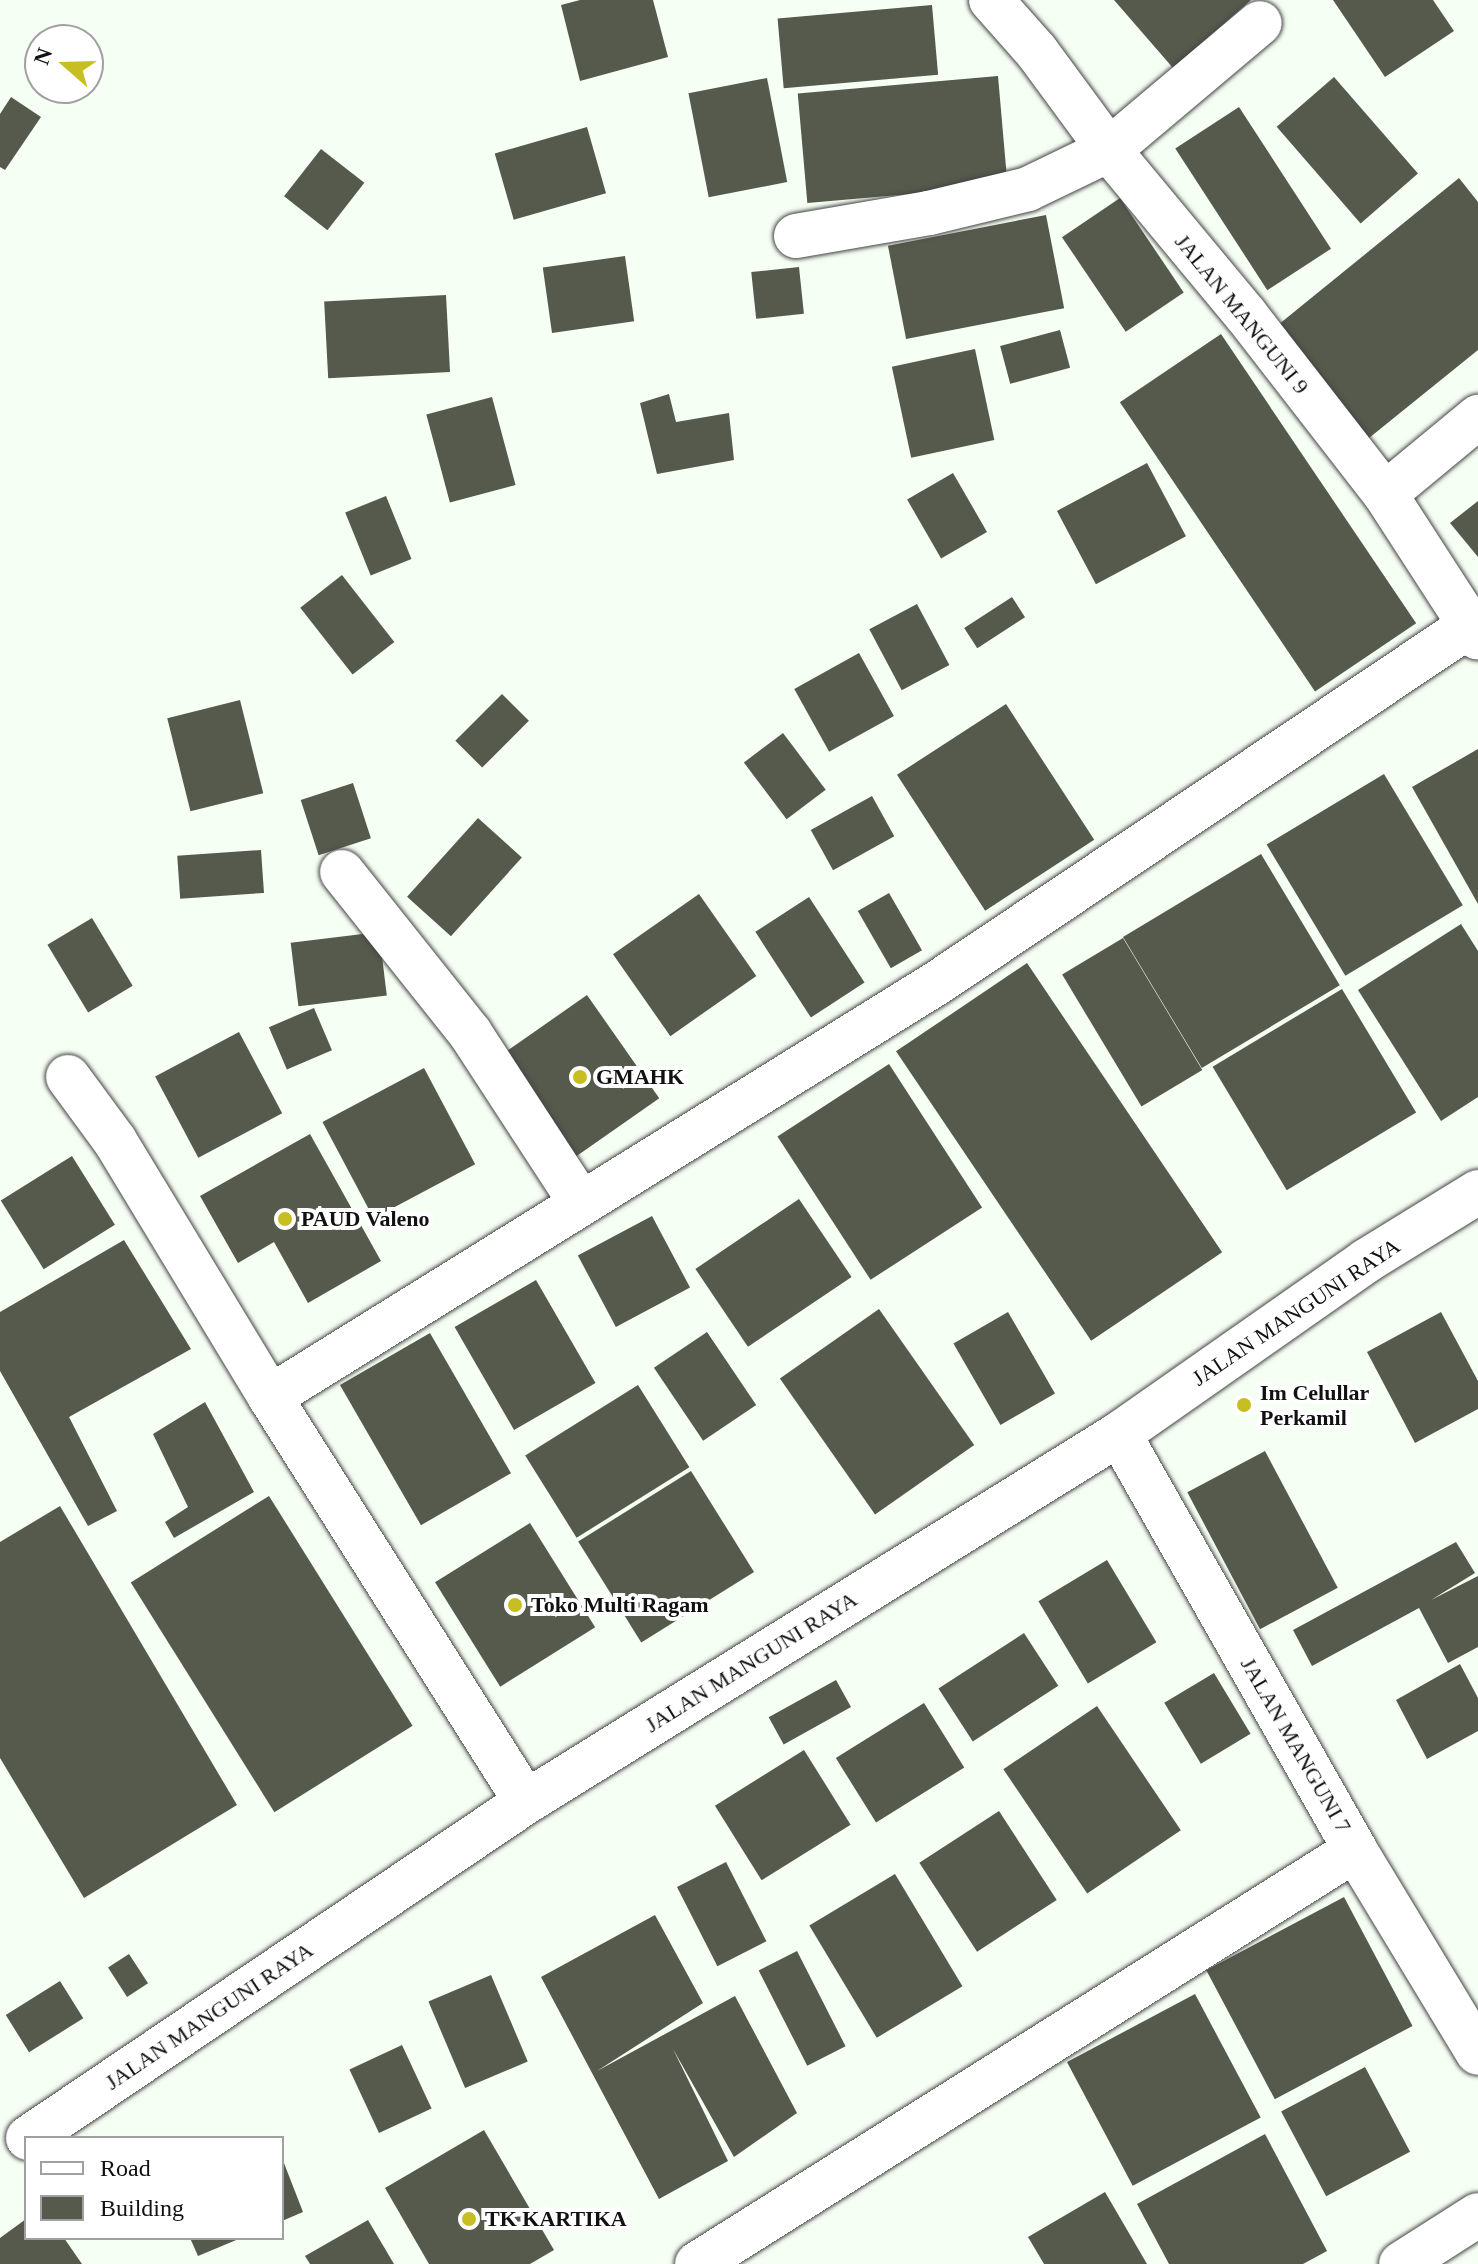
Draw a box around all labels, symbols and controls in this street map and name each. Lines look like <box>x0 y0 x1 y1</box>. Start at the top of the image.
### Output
north arrow <box>24 24 104 104</box>
text: N <box>28 45 57 68</box>
street label: JALAN MANGUNI 9 <box>1169 229 1315 399</box>
place label: GMAHK <box>596 1064 684 1090</box>
marker: GMAHK <box>571 1068 589 1086</box>
place label: PAUD Valeno <box>301 1206 430 1232</box>
marker: PAUD Valeno <box>276 1210 294 1228</box>
street label: JALAN MANGUNI RAYA <box>1187 1233 1405 1391</box>
place label: Im Celullar Perkamil <box>1260 1379 1369 1430</box>
marker: Im Celullar Perkamil <box>1235 1396 1253 1414</box>
street label: JALAN MANGUNI RAYA <box>640 1586 862 1738</box>
place label: Toko Multi Ragam <box>531 1592 709 1618</box>
marker: Toko Multi Ragam <box>506 1596 524 1614</box>
street label: JALAN MANGUNI 7 <box>1235 1653 1357 1837</box>
street label: JALAN MANGUNI RAYA <box>100 1937 318 2095</box>
legend <box>24 2136 284 2240</box>
text: Road <box>100 2155 151 2181</box>
text: Building <box>100 2195 184 2221</box>
place label: TK KARTIKA <box>485 2206 627 2232</box>
marker: TK KARTIKA <box>460 2210 478 2228</box>

